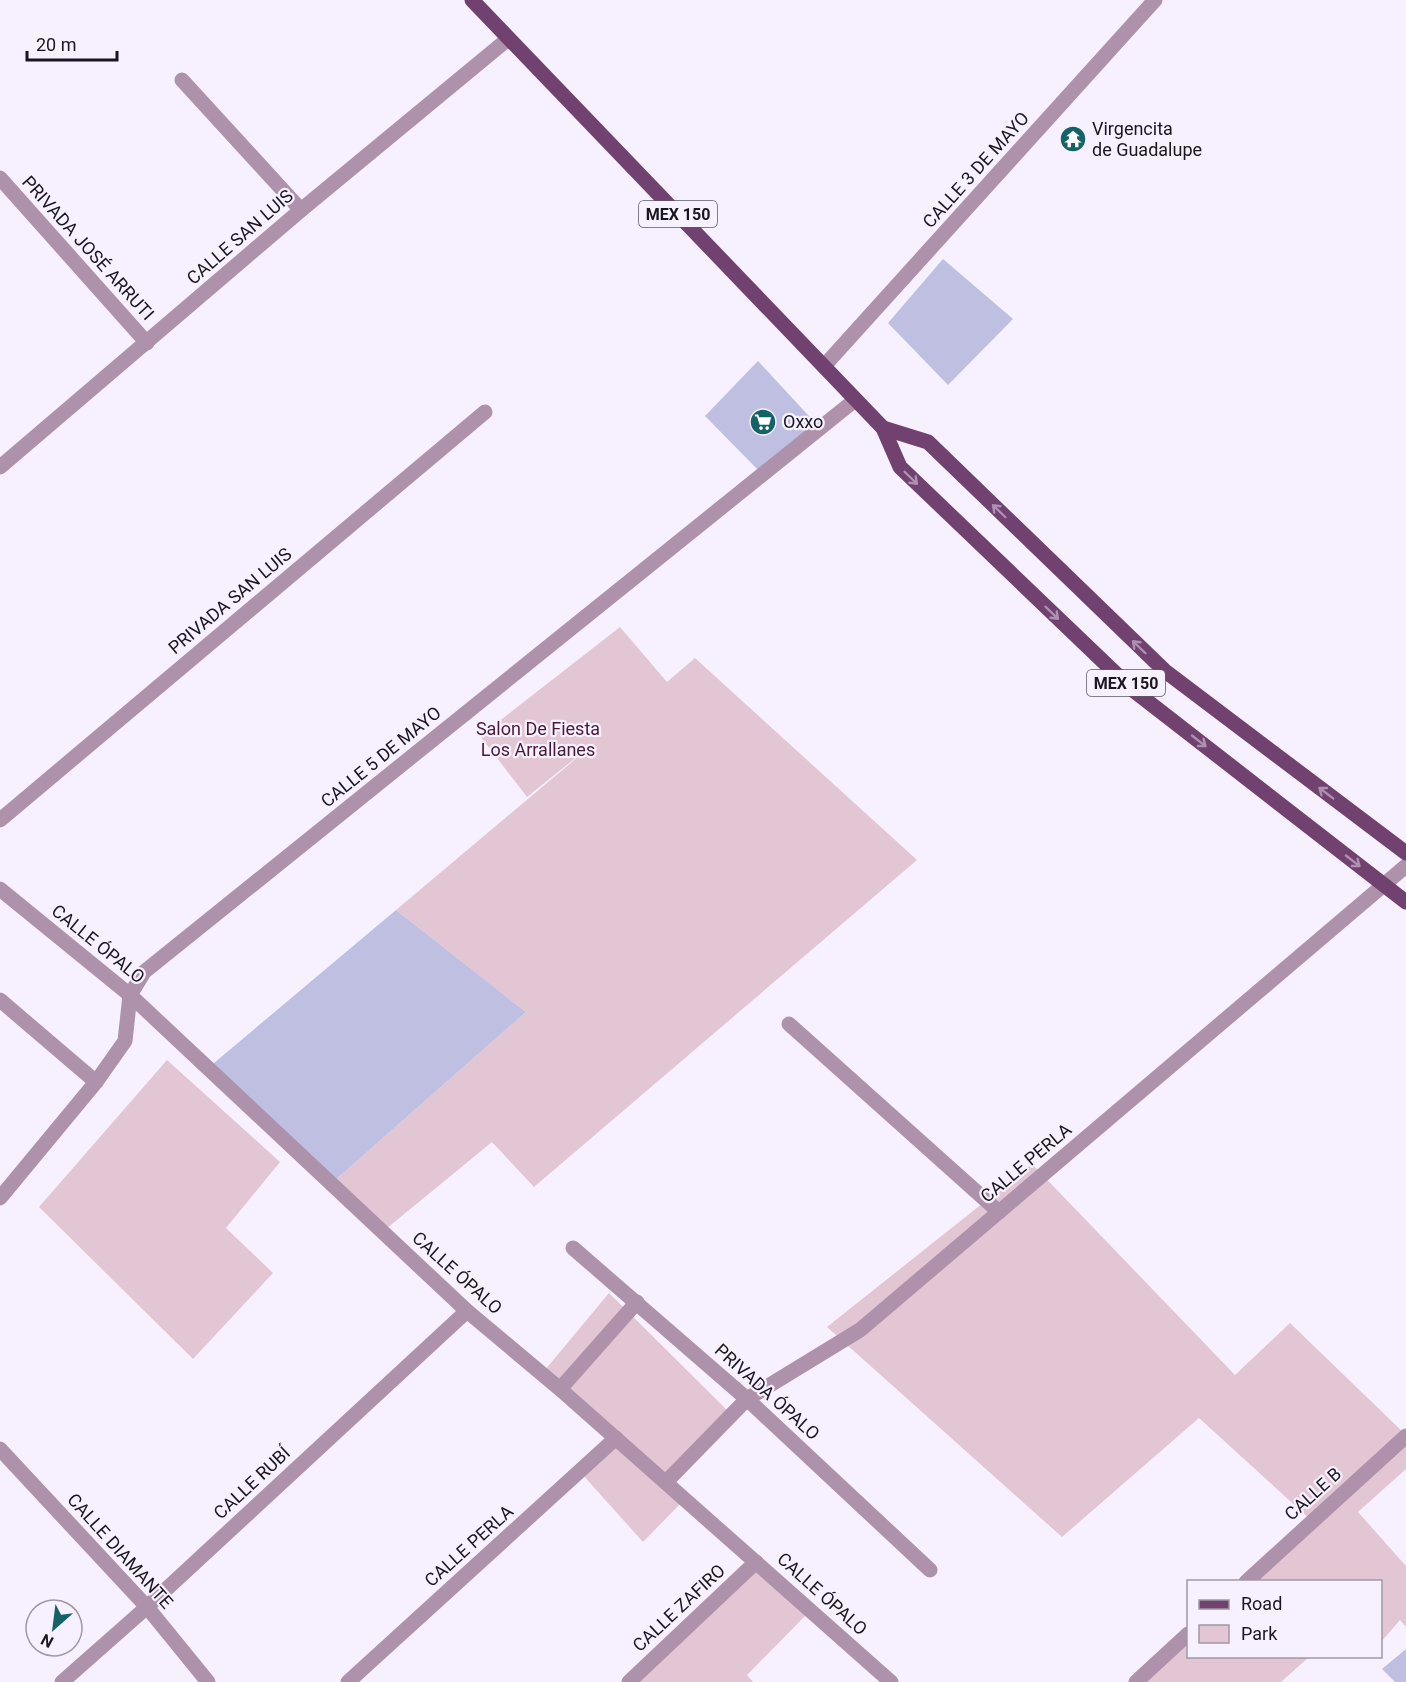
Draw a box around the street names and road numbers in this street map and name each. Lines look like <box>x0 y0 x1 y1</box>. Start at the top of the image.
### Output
street label: CALLE 3 DE MAYO <box>918 108 1033 232</box>
street label: PRIVADA JOSÉ ARRUTI <box>18 171 159 324</box>
street label: CALLE SAN LUIS <box>182 185 297 288</box>
road number: MEX 150 <box>639 201 717 227</box>
street label: PRIVADA SAN LUIS <box>164 543 296 658</box>
road number: MEX 150 <box>1087 670 1165 696</box>
street label: CALLE 5 DE MAYO <box>316 702 445 811</box>
street label: CALLE ÓPALO <box>48 900 149 987</box>
street label: CALLE PERLA <box>976 1118 1075 1207</box>
street label: CALLE ÓPALO <box>408 1227 506 1318</box>
street label: PRIVADA ÓPALO <box>711 1339 824 1444</box>
street label: CALLE RUBÍ <box>209 1441 295 1523</box>
street label: CALLE B <box>1280 1463 1345 1524</box>
street label: CALLE DIAMANTE <box>63 1489 177 1612</box>
street label: CALLE PERLA <box>420 1500 517 1591</box>
street label: CALLE ÓPALO <box>773 1548 871 1639</box>
street label: CALLE ZAFIRO <box>628 1560 729 1656</box>

